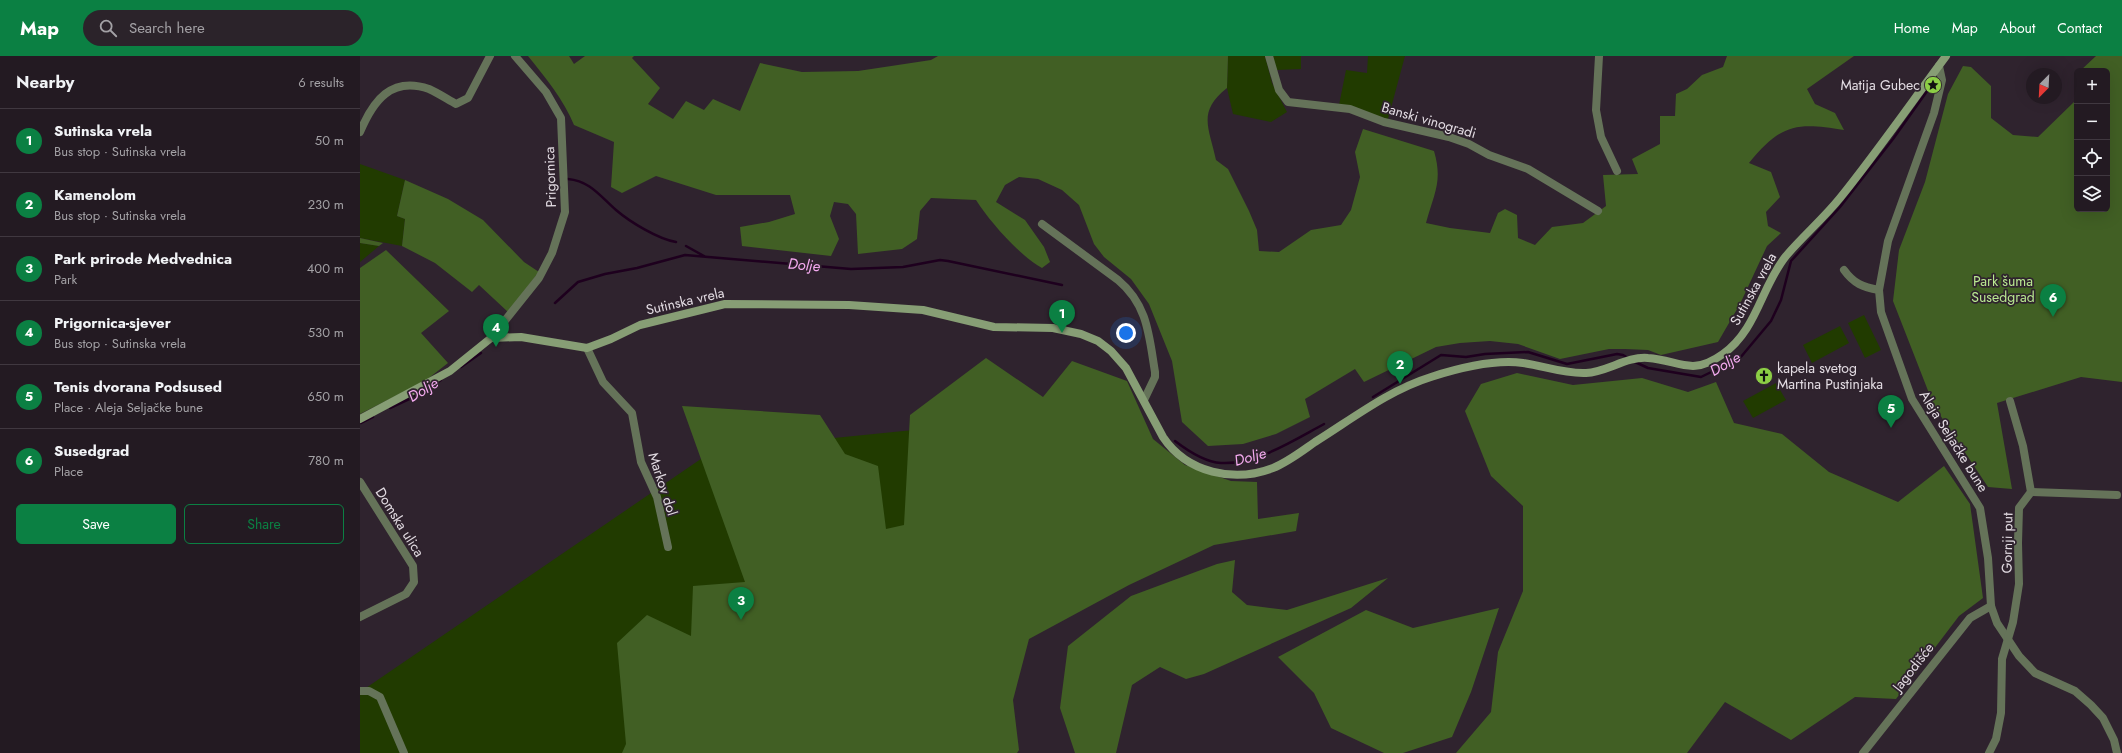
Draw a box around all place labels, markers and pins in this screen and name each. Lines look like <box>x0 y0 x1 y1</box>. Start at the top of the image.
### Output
place label: Matija Gubec <box>1840 75 1920 95</box>
place icon: Matija Gubec <box>1923 75 1943 95</box>
pin: 6 <box>2040 284 2066 317</box>
pin: 1 <box>1049 300 1075 333</box>
pin: 4 <box>483 314 509 347</box>
pin: 2 <box>1387 351 1413 384</box>
place label: kapela svetog Martina Pustinjaka <box>1777 358 1883 394</box>
church icon: kapela svetog Martina Pustinjaka <box>1754 366 1774 386</box>
pin: 5 <box>1878 395 1904 428</box>
pin: 3 <box>728 587 754 620</box>

